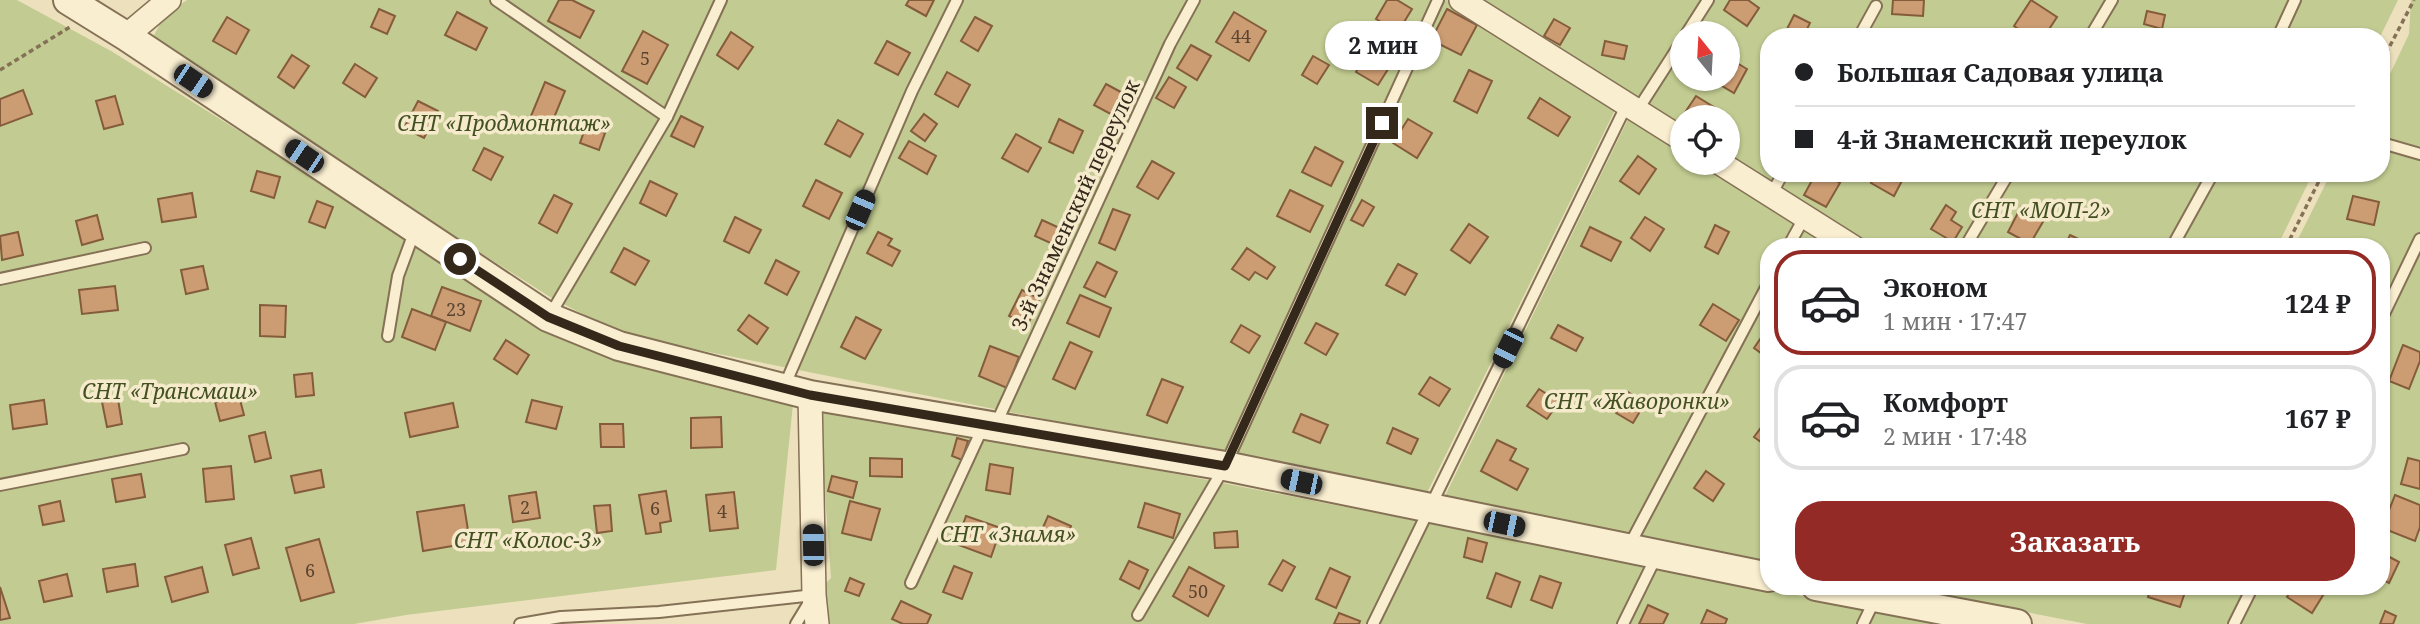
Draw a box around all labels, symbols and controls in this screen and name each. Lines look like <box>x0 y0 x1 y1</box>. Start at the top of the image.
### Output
north arrow <box>1670 21 1740 91</box>
map controls <box>1670 21 1740 175</box>
callout: 2 мин <box>1324 22 1440 71</box>
house number: 44 <box>1231 24 1251 48</box>
text: 2 мин <box>1348 29 1418 61</box>
house number: 5 <box>640 46 650 70</box>
text: Большая Садовая улица <box>1837 54 2164 90</box>
car <box>170 61 217 101</box>
street label: 3-й Знаменский переулок <box>1004 74 1146 335</box>
button: locate <box>1670 105 1740 175</box>
route end <box>1366 107 1398 139</box>
park label: СНТ «Продмонтаж» <box>397 109 611 137</box>
text: 4-й Знаменский переулок <box>1837 121 2187 157</box>
car <box>281 136 328 176</box>
car <box>843 187 878 233</box>
park label: СНТ «МОП-2» <box>1971 196 2111 224</box>
route start <box>444 243 476 275</box>
text: Эконом <box>1883 269 1987 305</box>
icon: car <box>1799 271 1862 334</box>
text: 124 ₽ <box>2285 285 2351 321</box>
house number: 23 <box>446 297 466 321</box>
text: 1 мин · 17:47 <box>1883 305 2027 337</box>
car <box>1490 325 1527 371</box>
park label: СНТ «Трансмаш» <box>82 377 258 405</box>
text: Комфорт <box>1883 384 2008 420</box>
icon: car <box>1799 386 1862 449</box>
park label: СНТ «Жаворонки» <box>1544 387 1730 415</box>
text: 167 ₽ <box>2285 400 2351 436</box>
text: 2 мин · 17:48 <box>1883 420 2027 452</box>
car <box>1279 467 1324 497</box>
house number: 2 <box>520 495 530 519</box>
house number: 6 <box>650 496 660 520</box>
house number: 4 <box>717 499 727 523</box>
button: Заказать <box>1795 501 2355 581</box>
car <box>1482 509 1527 539</box>
park label: СНТ «Знамя» <box>940 520 1076 548</box>
car <box>803 524 824 566</box>
park label: СНТ «Колос-3» <box>454 526 602 554</box>
house number: 6 <box>305 558 315 582</box>
house number: 50 <box>1188 579 1208 603</box>

